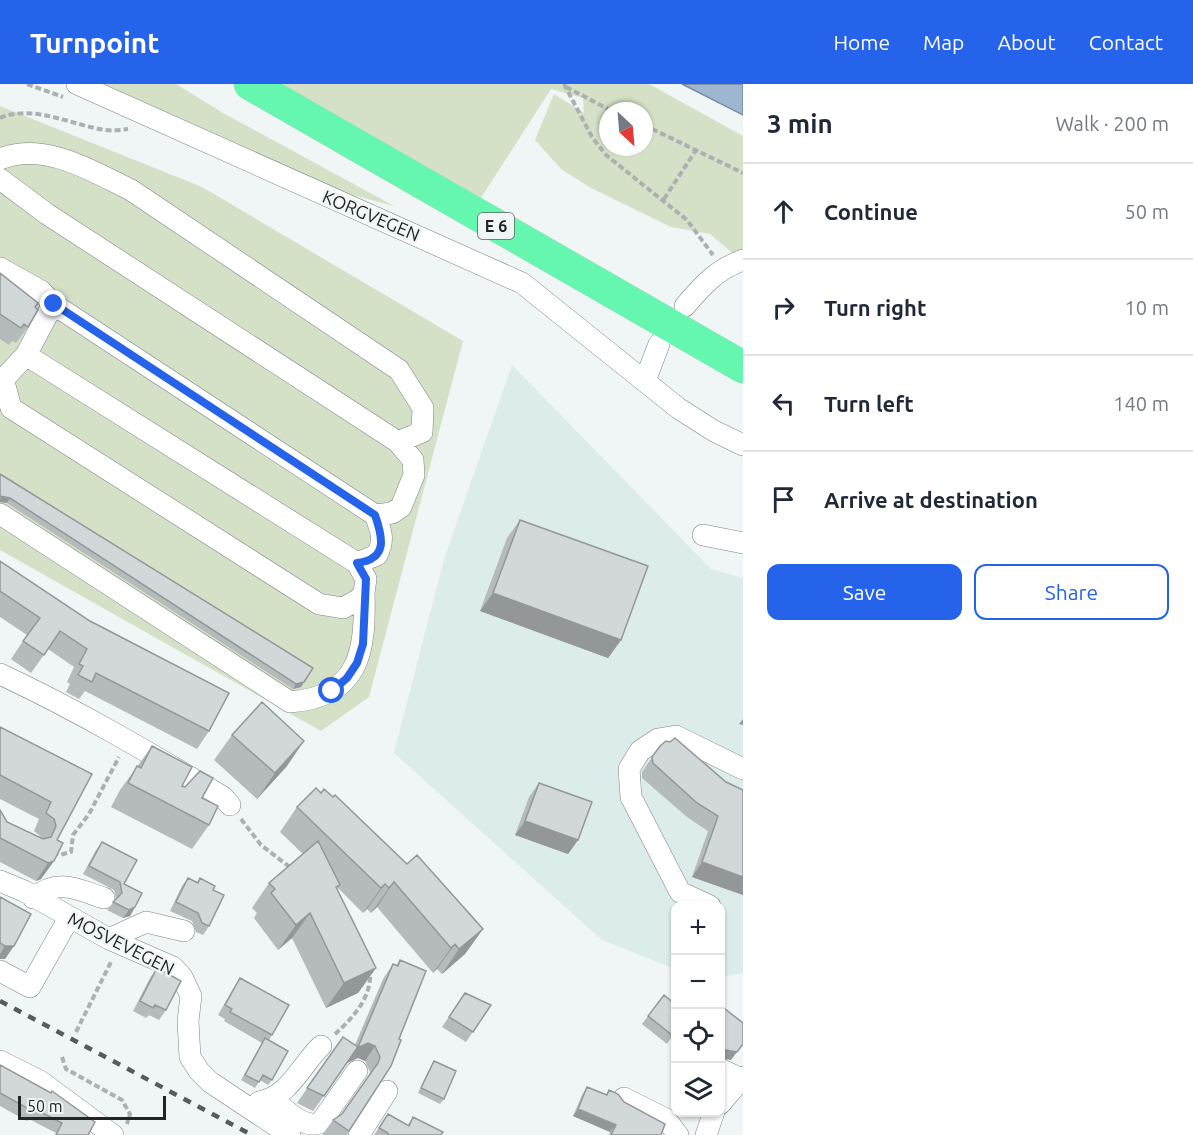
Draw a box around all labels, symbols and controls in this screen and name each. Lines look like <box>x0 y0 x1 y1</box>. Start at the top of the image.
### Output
text: Turnpoint <box>30 27 159 58</box>
text: Home <box>833 30 890 54</box>
text: Map <box>923 30 964 54</box>
text: About <box>997 30 1056 54</box>
text: Contact <box>1089 30 1163 54</box>
north arrow <box>599 102 653 156</box>
text: 3 min <box>767 109 833 138</box>
text: Walk · 200 m <box>1056 112 1169 135</box>
street label: KORGVEGEN <box>320 186 423 245</box>
icon: ahead <box>767 195 800 228</box>
text: Continue <box>824 199 918 224</box>
text: 50 m <box>1125 200 1169 223</box>
road number: E 6 <box>478 213 514 239</box>
route end <box>40 290 66 316</box>
icon: right <box>767 291 800 324</box>
text: Turn right <box>824 295 926 320</box>
text: 10 m <box>1125 296 1169 319</box>
icon: left <box>767 387 800 420</box>
text: Turn left <box>824 391 914 416</box>
text: 140 m <box>1113 392 1169 415</box>
icon: arrive <box>767 483 800 516</box>
text: Arrive at destination <box>824 487 1038 512</box>
button: Save <box>767 564 962 620</box>
button: Share <box>974 564 1169 620</box>
route start <box>318 677 344 703</box>
map controls <box>671 901 725 1117</box>
button: + <box>671 901 725 955</box>
street label: MOSVEVEGEN <box>65 908 178 979</box>
button: − <box>671 955 725 1009</box>
button: locate <box>671 1009 725 1063</box>
button: layers <box>671 1063 725 1117</box>
scale bar <box>18 1093 166 1120</box>
text: 50 m <box>27 1097 63 1115</box>

